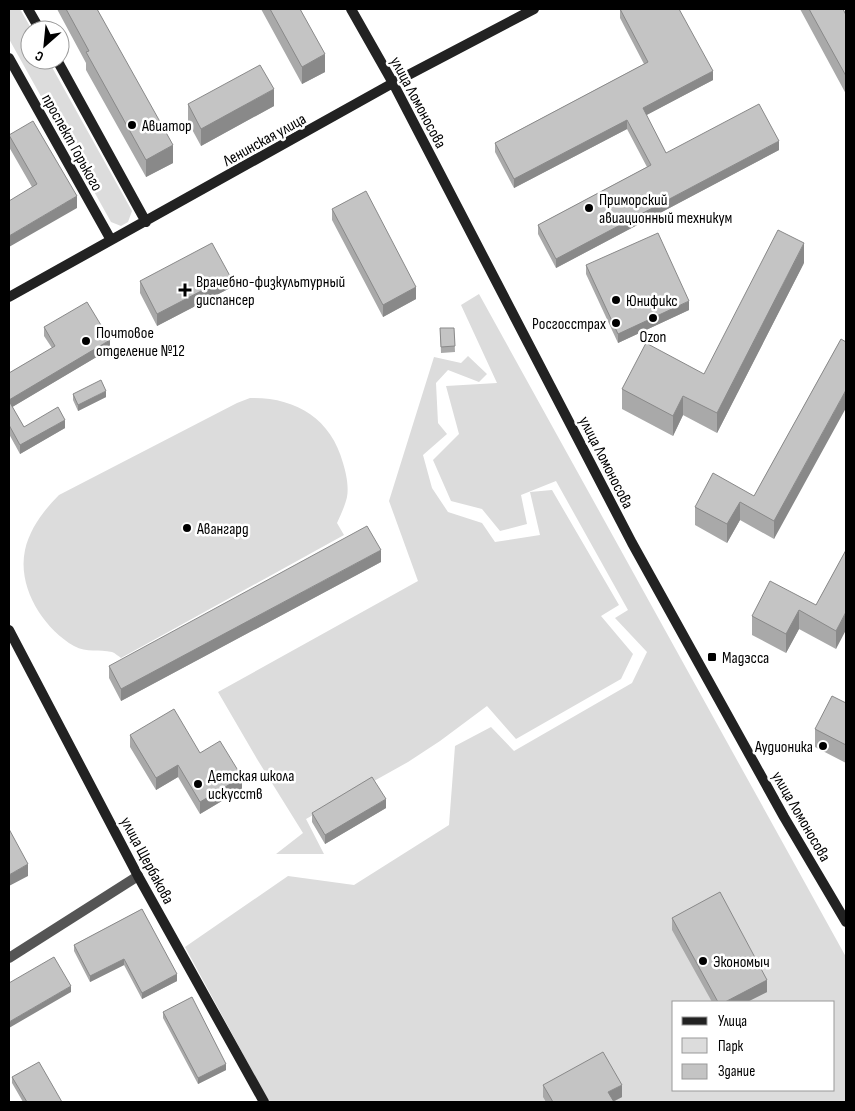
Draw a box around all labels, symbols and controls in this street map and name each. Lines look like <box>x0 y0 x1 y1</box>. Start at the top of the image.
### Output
north arrow <box>20 20 70 70</box>
text: С <box>32 47 46 65</box>
street label: улица Ломоносова <box>386 54 450 152</box>
street label: проспект Горького <box>37 91 106 195</box>
street label: Ленинская улица <box>219 110 310 171</box>
place label: Авиатор <box>141 117 192 136</box>
marker: Авиатор <box>126 119 138 131</box>
place label: Приморский авиационный техникум <box>599 191 732 228</box>
marker: Приморский авиационный техникум <box>583 202 595 214</box>
place label: Врачебно-физкультурный диспансер <box>196 273 345 310</box>
marker: Врачебно-физкультурный диспансер <box>178 283 192 297</box>
place label: Юнификс <box>626 292 678 311</box>
marker: Юнификс <box>610 294 622 306</box>
marker: Ozon <box>647 312 659 324</box>
place label: Росгосстрах <box>532 315 606 334</box>
marker: Росгосстрах <box>610 317 622 329</box>
place label: Почтовое отделение №12 <box>96 324 185 361</box>
place label: Ozon <box>640 328 666 347</box>
marker: Почтовое отделение №12 <box>80 335 92 347</box>
street label: улица Ломоносова <box>574 413 637 512</box>
place label: Авангард <box>196 520 249 539</box>
marker: Авангард <box>181 522 193 534</box>
place label: Мадэсса <box>722 649 769 668</box>
marker: Мадэсса <box>706 651 718 663</box>
place label: Аудионика <box>754 738 813 757</box>
marker: Аудионика <box>817 740 829 752</box>
place label: Детская школа искусств <box>208 767 294 804</box>
street label: улица Ломоносова <box>767 768 834 865</box>
marker: Детская школа искусств <box>192 778 204 790</box>
street label: улица Щербакова <box>116 814 178 908</box>
place label: Экономыч <box>713 953 770 972</box>
marker: Экономыч <box>697 955 709 967</box>
legend <box>672 1001 835 1091</box>
text: Улица <box>718 1012 747 1031</box>
text: Парк <box>718 1037 744 1056</box>
text: Здание <box>718 1062 755 1081</box>

